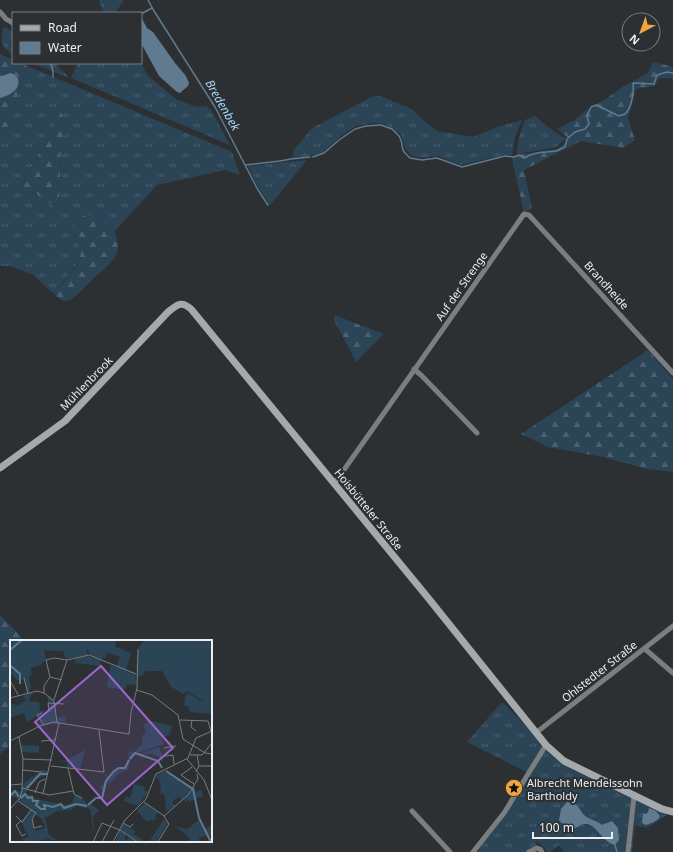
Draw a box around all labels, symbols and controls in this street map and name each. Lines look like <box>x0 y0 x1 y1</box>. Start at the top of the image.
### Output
legend <box>12 12 142 64</box>
north arrow <box>621 12 661 52</box>
text: Road <box>48 19 77 36</box>
text: N <box>626 31 642 49</box>
text: Water <box>48 39 82 56</box>
water label: Bredenbek <box>202 76 245 135</box>
street label: Auf der Strenge <box>432 248 490 324</box>
street label: Brandheide <box>581 258 633 312</box>
street label: Mühlenbrook <box>56 353 116 413</box>
street label: Hoisbütteler Straße <box>331 465 407 553</box>
street label: Ohlstedter Straße <box>558 637 640 705</box>
inset map <box>10 640 212 842</box>
place label: Albrecht Mendelssohn Bartholdy <box>527 775 643 803</box>
place icon: Albrecht Mendelssohn Bartholdy <box>504 778 524 798</box>
scale bar <box>533 814 612 840</box>
text: 100 m <box>539 819 574 836</box>

